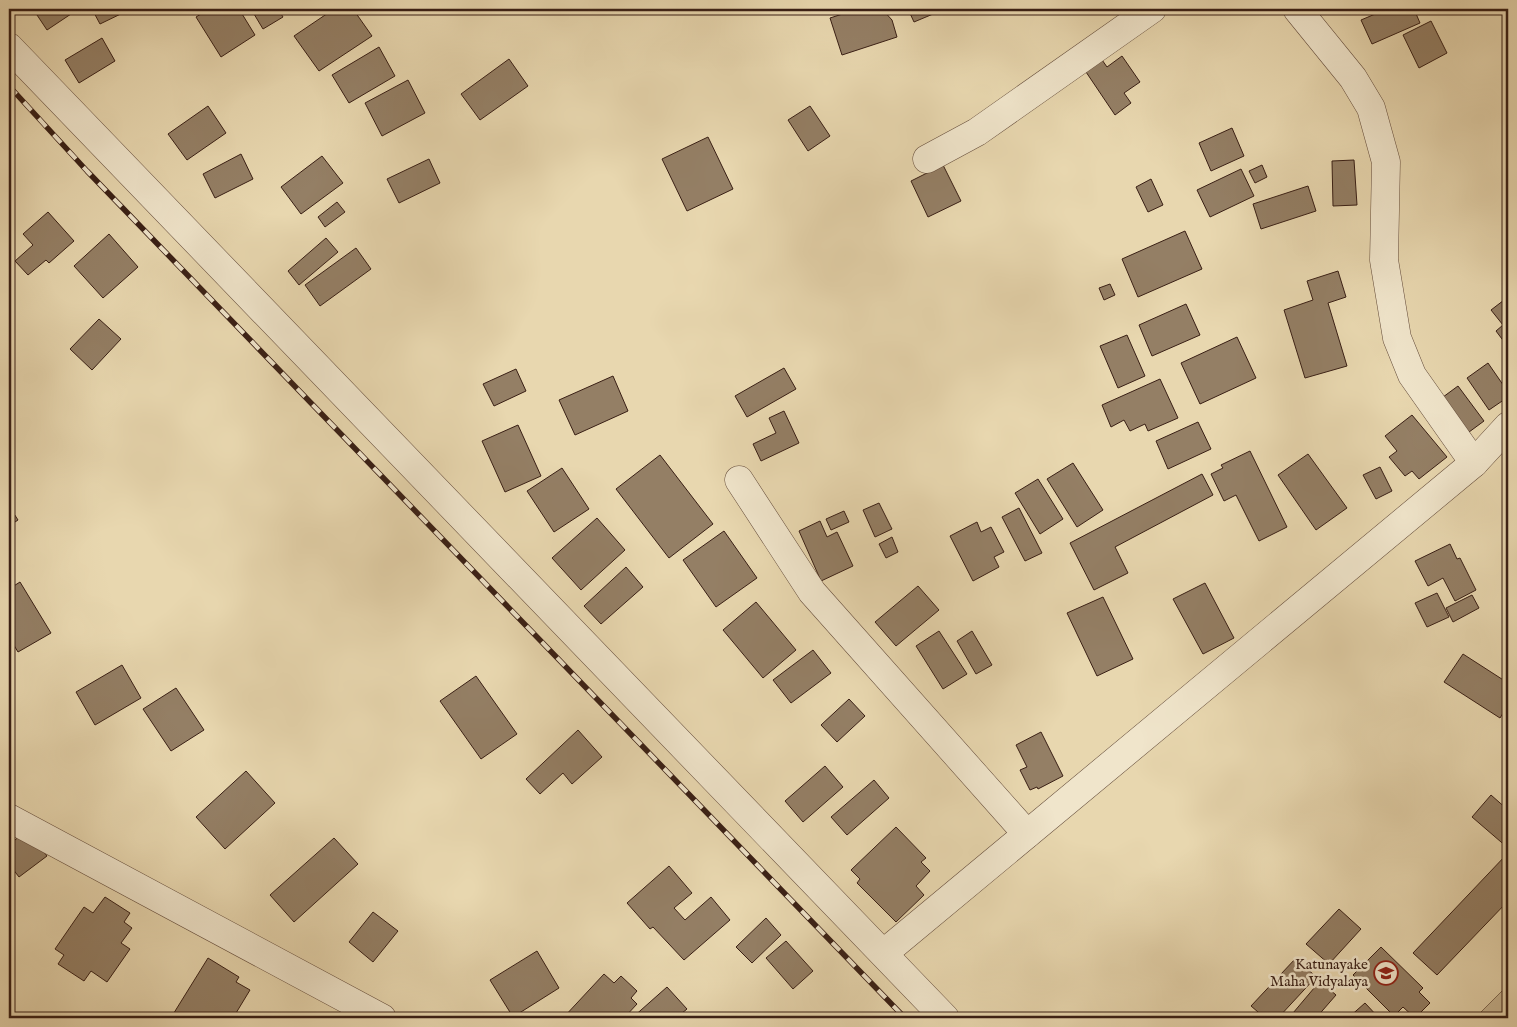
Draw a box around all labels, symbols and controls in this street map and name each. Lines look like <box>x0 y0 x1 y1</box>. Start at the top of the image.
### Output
place label: Katunayake Maha Vidyalaya <box>1270 955 1369 991</box>
school or university icon: Katunayake Maha Vidyalaya <box>1373 960 1399 986</box>

